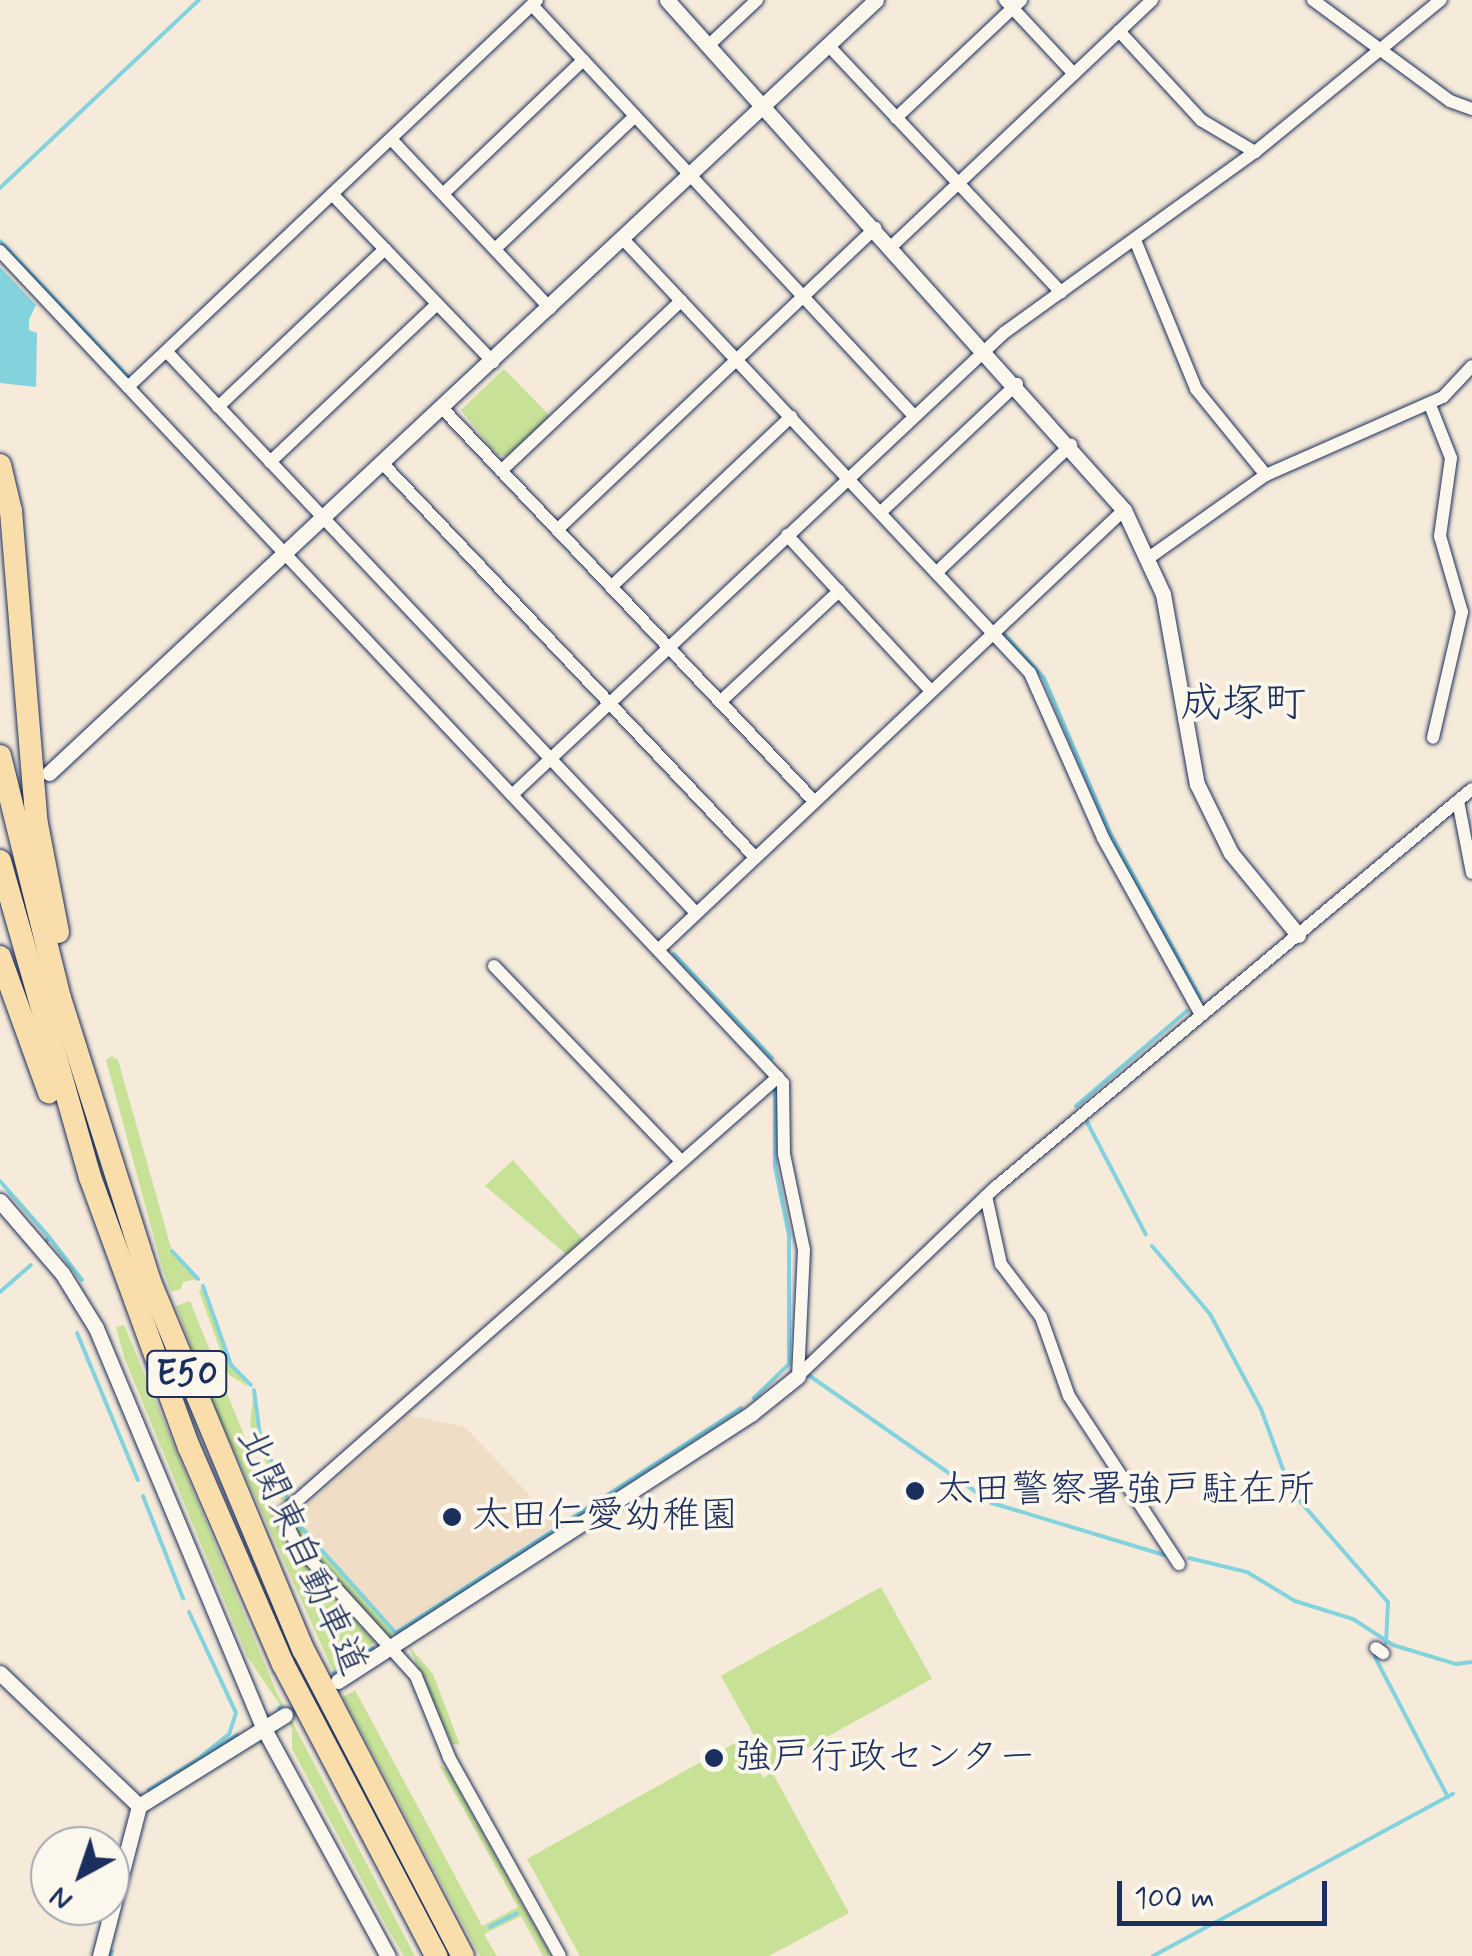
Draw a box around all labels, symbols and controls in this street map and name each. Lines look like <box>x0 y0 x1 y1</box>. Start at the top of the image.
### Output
district label: 成塚町 <box>1180 680 1306 730</box>
road number: E50 <box>144 1344 230 1404</box>
street label: 北関東自動車道 <box>226 1421 376 1683</box>
place label: 太田警察署強戸駐在所 <box>935 1468 1315 1514</box>
marker: 太田警察署強戸駐在所 <box>904 1480 926 1502</box>
place label: 太田仁愛幼稚園 <box>472 1494 738 1540</box>
marker: 太田仁愛幼稚園 <box>441 1506 463 1528</box>
place label: 強戸行政センター <box>734 1735 1038 1781</box>
marker: 強戸行政センター <box>703 1747 725 1769</box>
north arrow <box>30 1826 130 1926</box>
scale bar <box>1122 1861 1332 1923</box>
text: N <box>43 1878 81 1918</box>
text: 100 m <box>1134 1879 1215 1918</box>

